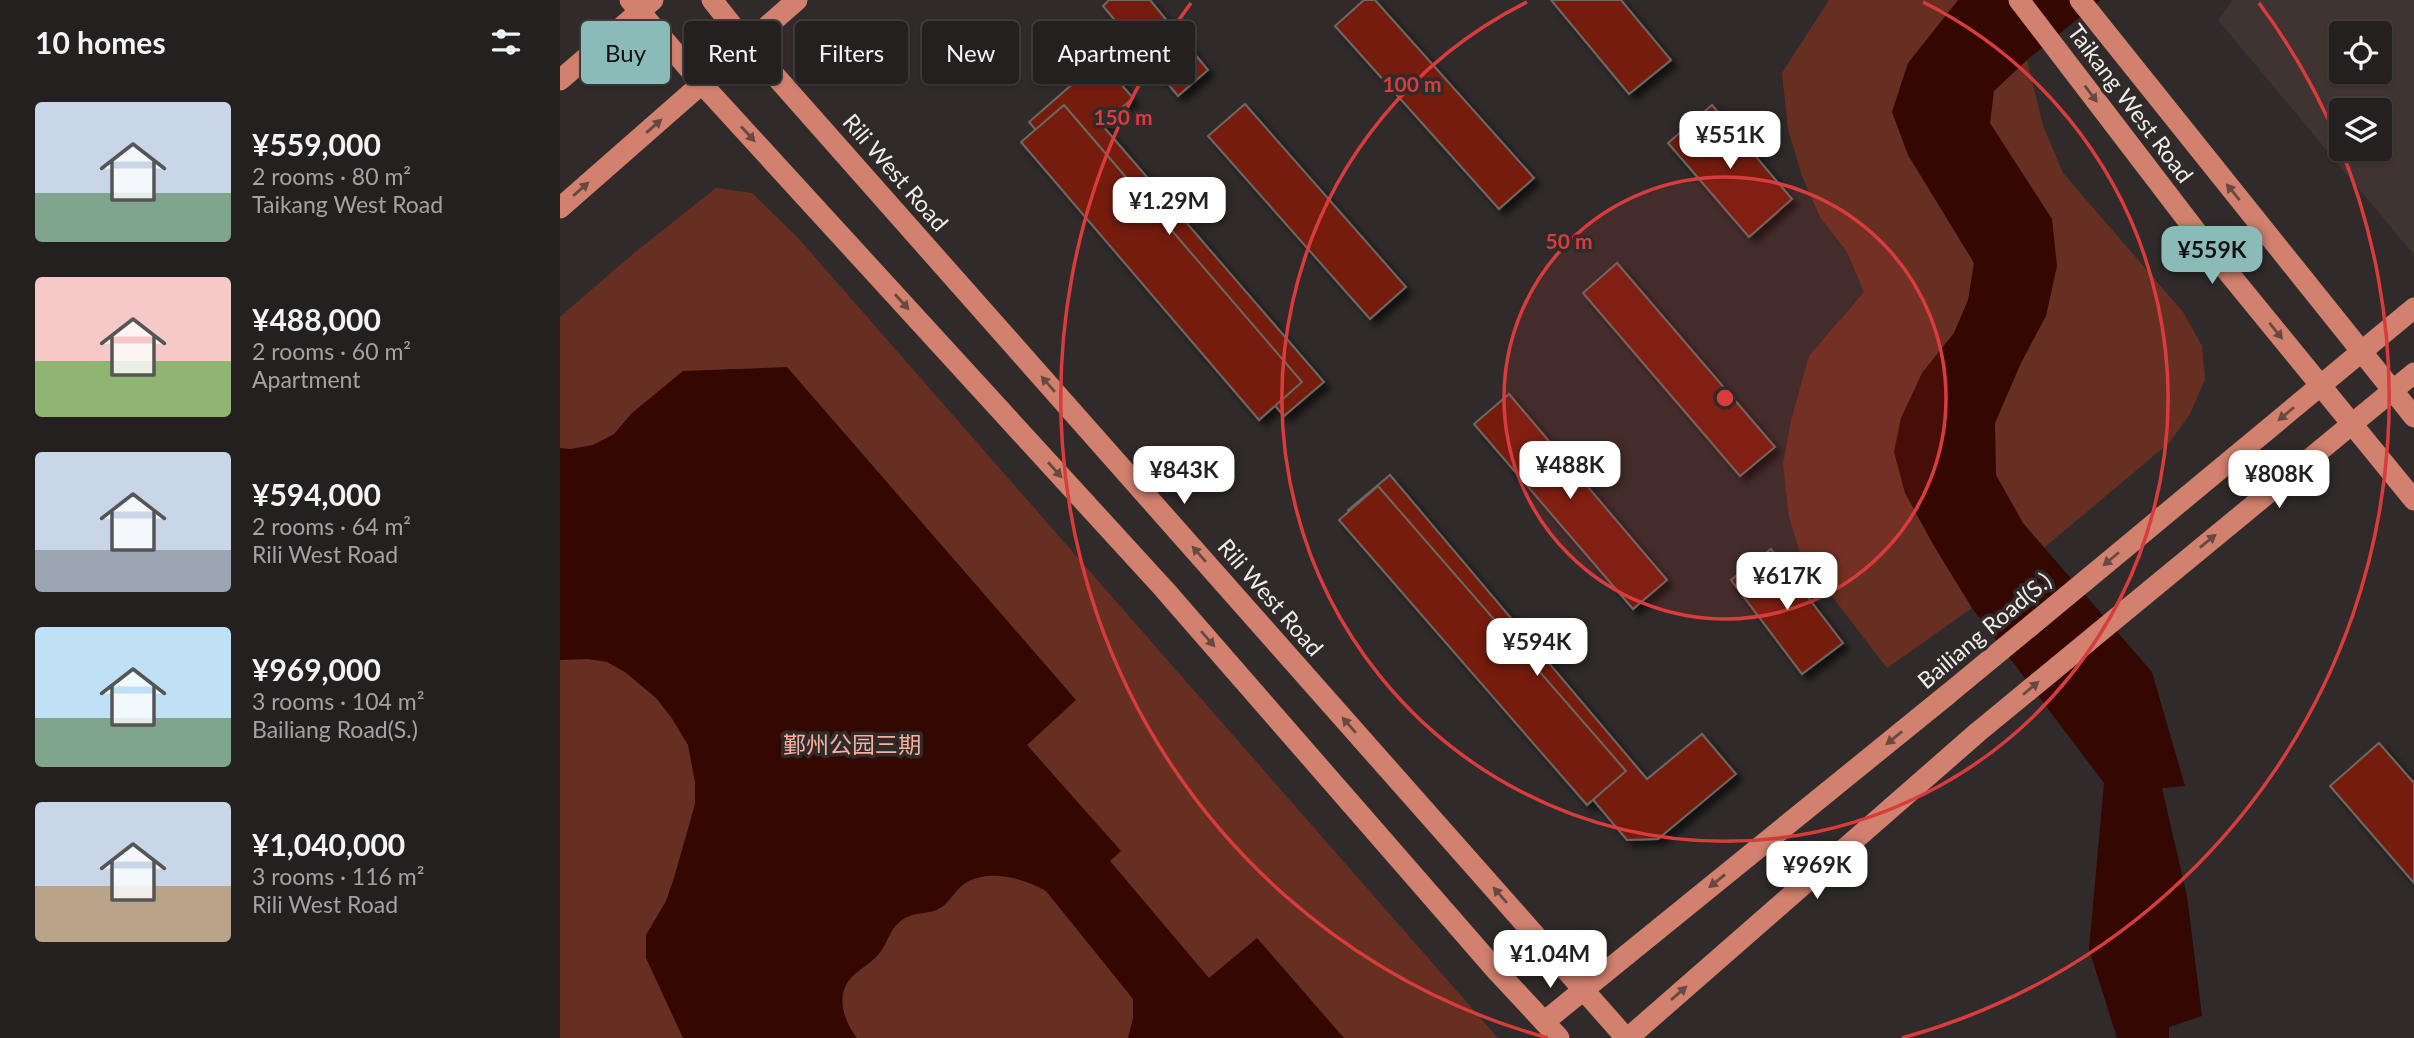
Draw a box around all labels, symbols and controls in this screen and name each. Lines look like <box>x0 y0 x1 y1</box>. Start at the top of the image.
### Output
street label: Taikang West Road <box>2062 18 2200 188</box>
chip: Buy <box>581 21 670 84</box>
chip: Rent <box>684 21 781 84</box>
chip: Filters <box>795 21 908 84</box>
chip: New <box>922 21 1019 84</box>
chip: Apartment <box>1033 21 1195 84</box>
map controls <box>2329 21 2392 161</box>
button: locate <box>2329 21 2392 84</box>
icon: filters <box>487 23 525 61</box>
text: 10 homes <box>35 24 166 60</box>
text: 100 m <box>1382 71 1442 96</box>
one-way arrow <box>2084 85 2098 103</box>
button: layers <box>2329 98 2392 161</box>
text: 150 m <box>1093 104 1153 129</box>
street label: Rili West Road <box>838 108 954 236</box>
pin: ¥551K <box>1681 111 1779 171</box>
one-way arrow <box>645 118 663 134</box>
text: ¥551K <box>1695 120 1765 148</box>
one-way arrow <box>740 125 756 142</box>
text: ¥559,000 <box>252 126 381 162</box>
icon: home <box>91 130 175 214</box>
text: 2 rooms · 80 m² <box>252 162 411 190</box>
pin: ¥1.29M <box>1112 177 1226 237</box>
one-way arrow <box>573 182 590 197</box>
one-way arrow <box>2226 183 2241 201</box>
text: ¥1.29M <box>1129 186 1209 214</box>
text: Taikang West Road <box>252 190 443 218</box>
pin: ¥559K <box>2163 226 2261 286</box>
text: 50 m <box>1545 228 1593 253</box>
text: ¥559K <box>2177 235 2247 263</box>
one-way arrow <box>894 293 910 311</box>
text: ¥488,000 <box>252 301 381 337</box>
icon: home <box>91 305 175 389</box>
one-way arrow <box>2269 322 2284 340</box>
text: 2 rooms · 60 m² <box>252 337 411 365</box>
text: Apartment <box>252 365 360 393</box>
one-way arrow <box>1040 375 1056 393</box>
centre of rings <box>1713 386 1737 410</box>
one-way arrow <box>2277 406 2295 421</box>
pin: ¥488K <box>1521 442 1619 501</box>
pin: ¥843K <box>1135 447 1233 506</box>
text: ¥488K <box>1535 450 1605 478</box>
pin: ¥808K <box>2230 450 2328 510</box>
text: ¥843K <box>1149 455 1219 483</box>
text: ¥808K <box>2244 459 2314 487</box>
one-way arrow <box>1047 461 1063 478</box>
text: ¥594,000 <box>252 476 381 512</box>
icon: home <box>91 480 175 564</box>
text: 2 rooms · 64 m² <box>252 512 411 540</box>
street label: Rili West Road <box>1213 533 1329 661</box>
one-way arrow <box>2199 534 2217 549</box>
text: Rili West Road <box>252 540 398 568</box>
one-way arrow <box>1191 546 1207 563</box>
one-way arrow <box>2102 551 2120 567</box>
pin: ¥617K <box>1738 552 1836 612</box>
text: ¥617K <box>1752 561 1822 589</box>
street label: Bailiang Road(S.) <box>1911 566 2057 694</box>
pin: ¥594K <box>1488 618 1586 678</box>
text: ¥594K <box>1502 627 1572 655</box>
one-way arrow <box>1200 630 1215 647</box>
text: ¥969,000 <box>252 651 381 687</box>
icon: home <box>91 655 175 739</box>
one-way arrow <box>2022 681 2039 696</box>
text: 3 rooms · 104 m² <box>252 687 424 715</box>
text: Bailiang Road(S.) <box>252 715 418 743</box>
one-way arrow <box>1342 716 1357 733</box>
park label: 鄞州公园三期 <box>783 730 921 758</box>
one-way arrow <box>1886 730 1904 745</box>
text: ¥1,040,000 <box>252 826 405 862</box>
icon: home <box>91 830 175 914</box>
pin: ¥969K <box>1768 842 1866 901</box>
text: ¥969K <box>1782 850 1852 878</box>
text: 3 rooms · 116 m² <box>252 862 424 890</box>
one-way arrow <box>1709 873 1727 888</box>
one-way arrow <box>1492 886 1508 904</box>
text: Rili West Road <box>252 890 398 918</box>
pin: ¥1.04M <box>1493 930 1607 990</box>
text: ¥1.04M <box>1510 939 1590 967</box>
one-way arrow <box>1671 986 1688 1001</box>

